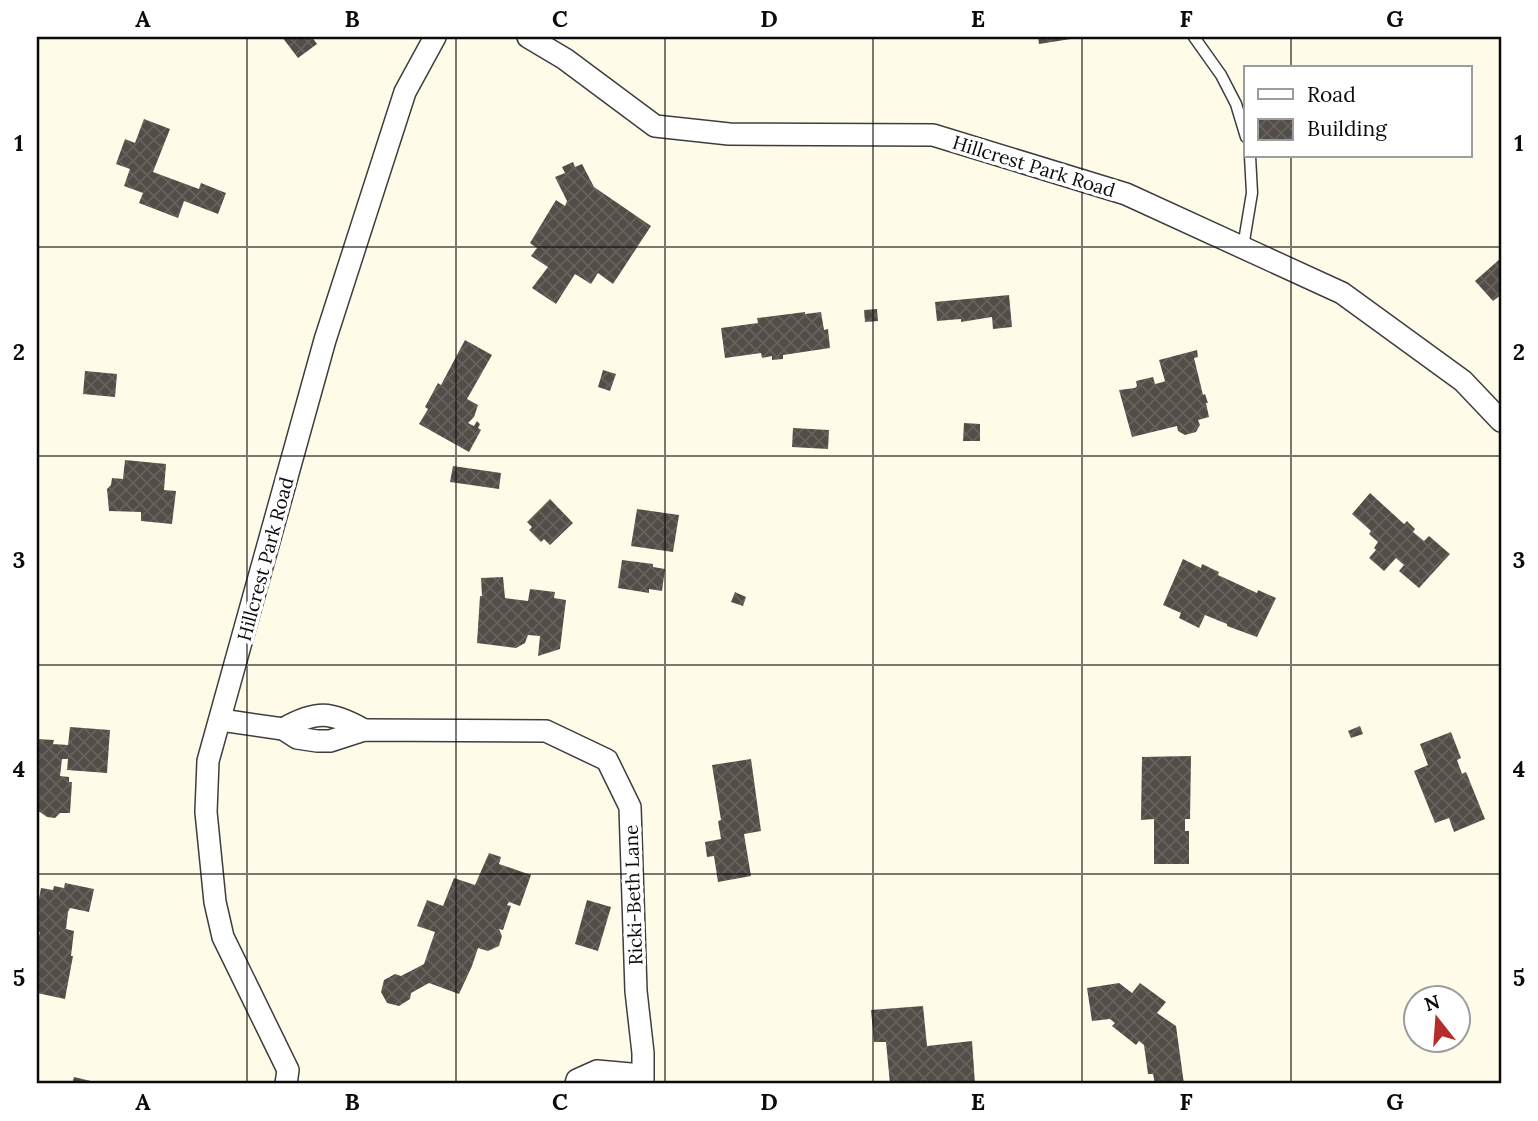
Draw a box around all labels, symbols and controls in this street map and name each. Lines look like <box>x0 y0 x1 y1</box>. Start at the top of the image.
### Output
text: A <box>135 4 151 33</box>
text: B <box>344 4 360 33</box>
text: C <box>552 4 568 33</box>
text: D <box>760 4 778 33</box>
text: E <box>971 4 985 33</box>
text: F <box>1179 4 1193 33</box>
text: G <box>1386 4 1404 33</box>
legend <box>1244 66 1472 158</box>
text: Road <box>1307 81 1356 108</box>
text: Building <box>1307 115 1387 142</box>
text: 1 <box>14 128 24 157</box>
text: 1 <box>1514 128 1524 157</box>
street label: Hillcrest Park Road <box>950 130 1118 202</box>
text: 2 <box>13 337 25 366</box>
text: 2 <box>1513 337 1525 366</box>
street label: Hillcrest Park Road <box>232 474 298 644</box>
text: 3 <box>13 545 25 574</box>
text: 3 <box>1513 545 1525 574</box>
text: 4 <box>13 754 25 783</box>
text: 4 <box>1513 754 1525 783</box>
street label: Ricki-Beth Lane <box>619 824 647 966</box>
text: 5 <box>13 963 25 992</box>
text: 5 <box>1513 963 1525 992</box>
north arrow <box>1402 984 1472 1054</box>
text: N <box>1421 989 1443 1016</box>
text: A <box>135 1087 151 1116</box>
text: B <box>344 1087 360 1116</box>
text: C <box>552 1087 568 1116</box>
text: D <box>760 1087 778 1116</box>
text: E <box>971 1087 985 1116</box>
text: F <box>1179 1087 1193 1116</box>
text: G <box>1386 1087 1404 1116</box>

